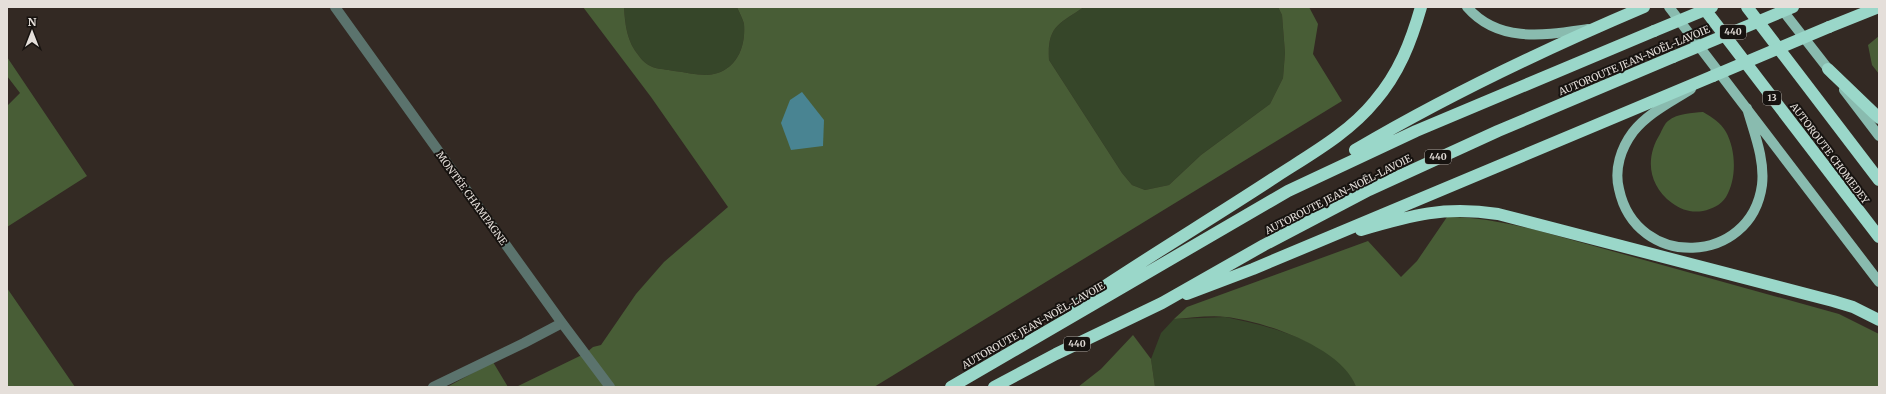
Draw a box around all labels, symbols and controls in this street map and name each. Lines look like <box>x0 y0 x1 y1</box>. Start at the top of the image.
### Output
north arrow <box>12 12 52 52</box>
text: N <box>28 15 37 29</box>
street label: AUTOROUTE JEAN-NOËL-LAVOIE <box>1555 21 1712 99</box>
road number: 440 <box>1720 25 1746 39</box>
road number: 13 <box>1763 91 1781 105</box>
street label: AUTOROUTE CHOMEDEY <box>1787 99 1872 207</box>
street label: MONTÉE CHAMPAGNE <box>433 148 511 248</box>
street label: AUTOROUTE JEAN-NOËL-LAVOIE <box>1261 150 1414 238</box>
road number: 440 <box>1425 150 1451 164</box>
street label: AUTOROUTE JEAN-NOËL-LAVOIE <box>958 278 1108 372</box>
road number: 440 <box>1064 337 1090 351</box>

